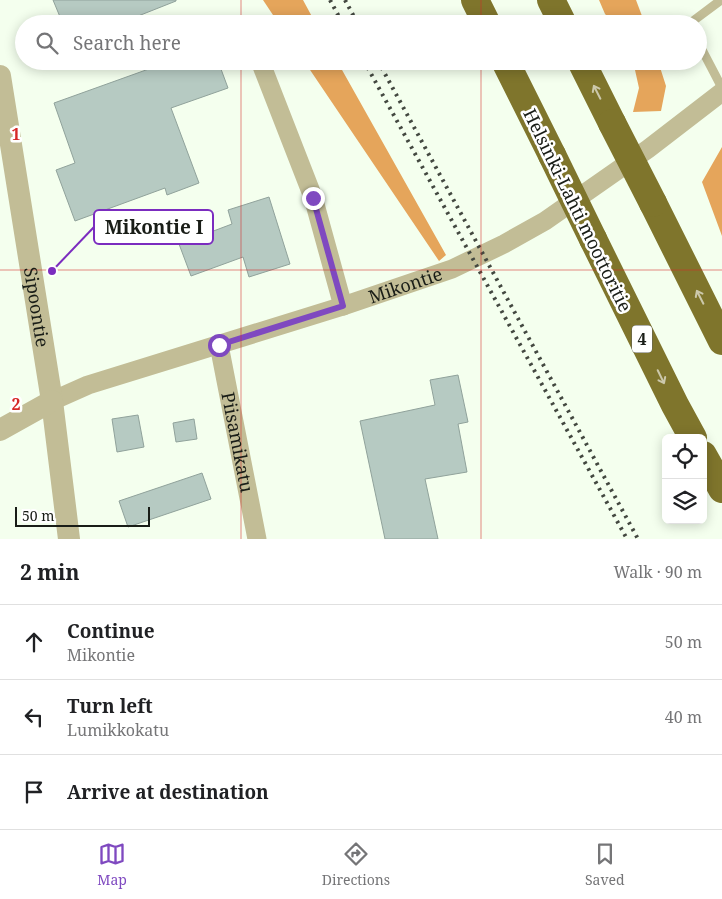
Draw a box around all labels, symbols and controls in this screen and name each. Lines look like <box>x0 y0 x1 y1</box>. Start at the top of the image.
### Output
search box <box>15 15 707 70</box>
icon: search <box>33 29 61 57</box>
text: Search here <box>73 30 181 56</box>
one-way arrow <box>592 85 601 100</box>
street label: Helsinki-Lahti moottoritie <box>518 104 638 316</box>
text: 1 <box>11 123 21 145</box>
route end <box>302 187 325 210</box>
callout: Mikontie I <box>94 210 213 244</box>
text: Mikontie I <box>105 214 204 240</box>
street label: Mikontie <box>365 261 445 309</box>
street label: Sipoontie <box>19 265 55 349</box>
one-way arrow <box>695 290 704 305</box>
road number: 4 <box>632 326 652 352</box>
route start <box>208 334 231 357</box>
one-way arrow <box>657 369 666 384</box>
street label: Piisamikatu <box>216 390 260 495</box>
text: 2 <box>11 393 21 415</box>
map controls <box>662 434 707 524</box>
button: locate <box>662 434 707 479</box>
button: layers <box>662 479 707 524</box>
scale bar <box>15 504 150 527</box>
text: 50 m <box>22 506 55 525</box>
text: 2 min <box>20 558 79 586</box>
text: Walk · 90 m <box>614 561 702 583</box>
text: Continue <box>67 618 155 644</box>
icon: ahead <box>20 628 48 656</box>
text: 50 m <box>665 631 702 653</box>
text: Mikontie <box>67 644 135 666</box>
text: Turn left <box>67 693 153 719</box>
icon: left <box>20 703 48 731</box>
text: 40 m <box>665 706 702 728</box>
text: Lumikkokatu <box>67 719 169 741</box>
icon: arrive <box>20 778 48 806</box>
text: Arrive at destination <box>67 779 269 805</box>
tab: Map <box>97 840 127 889</box>
tab: Directions <box>322 840 390 889</box>
tab: Saved <box>585 840 625 889</box>

